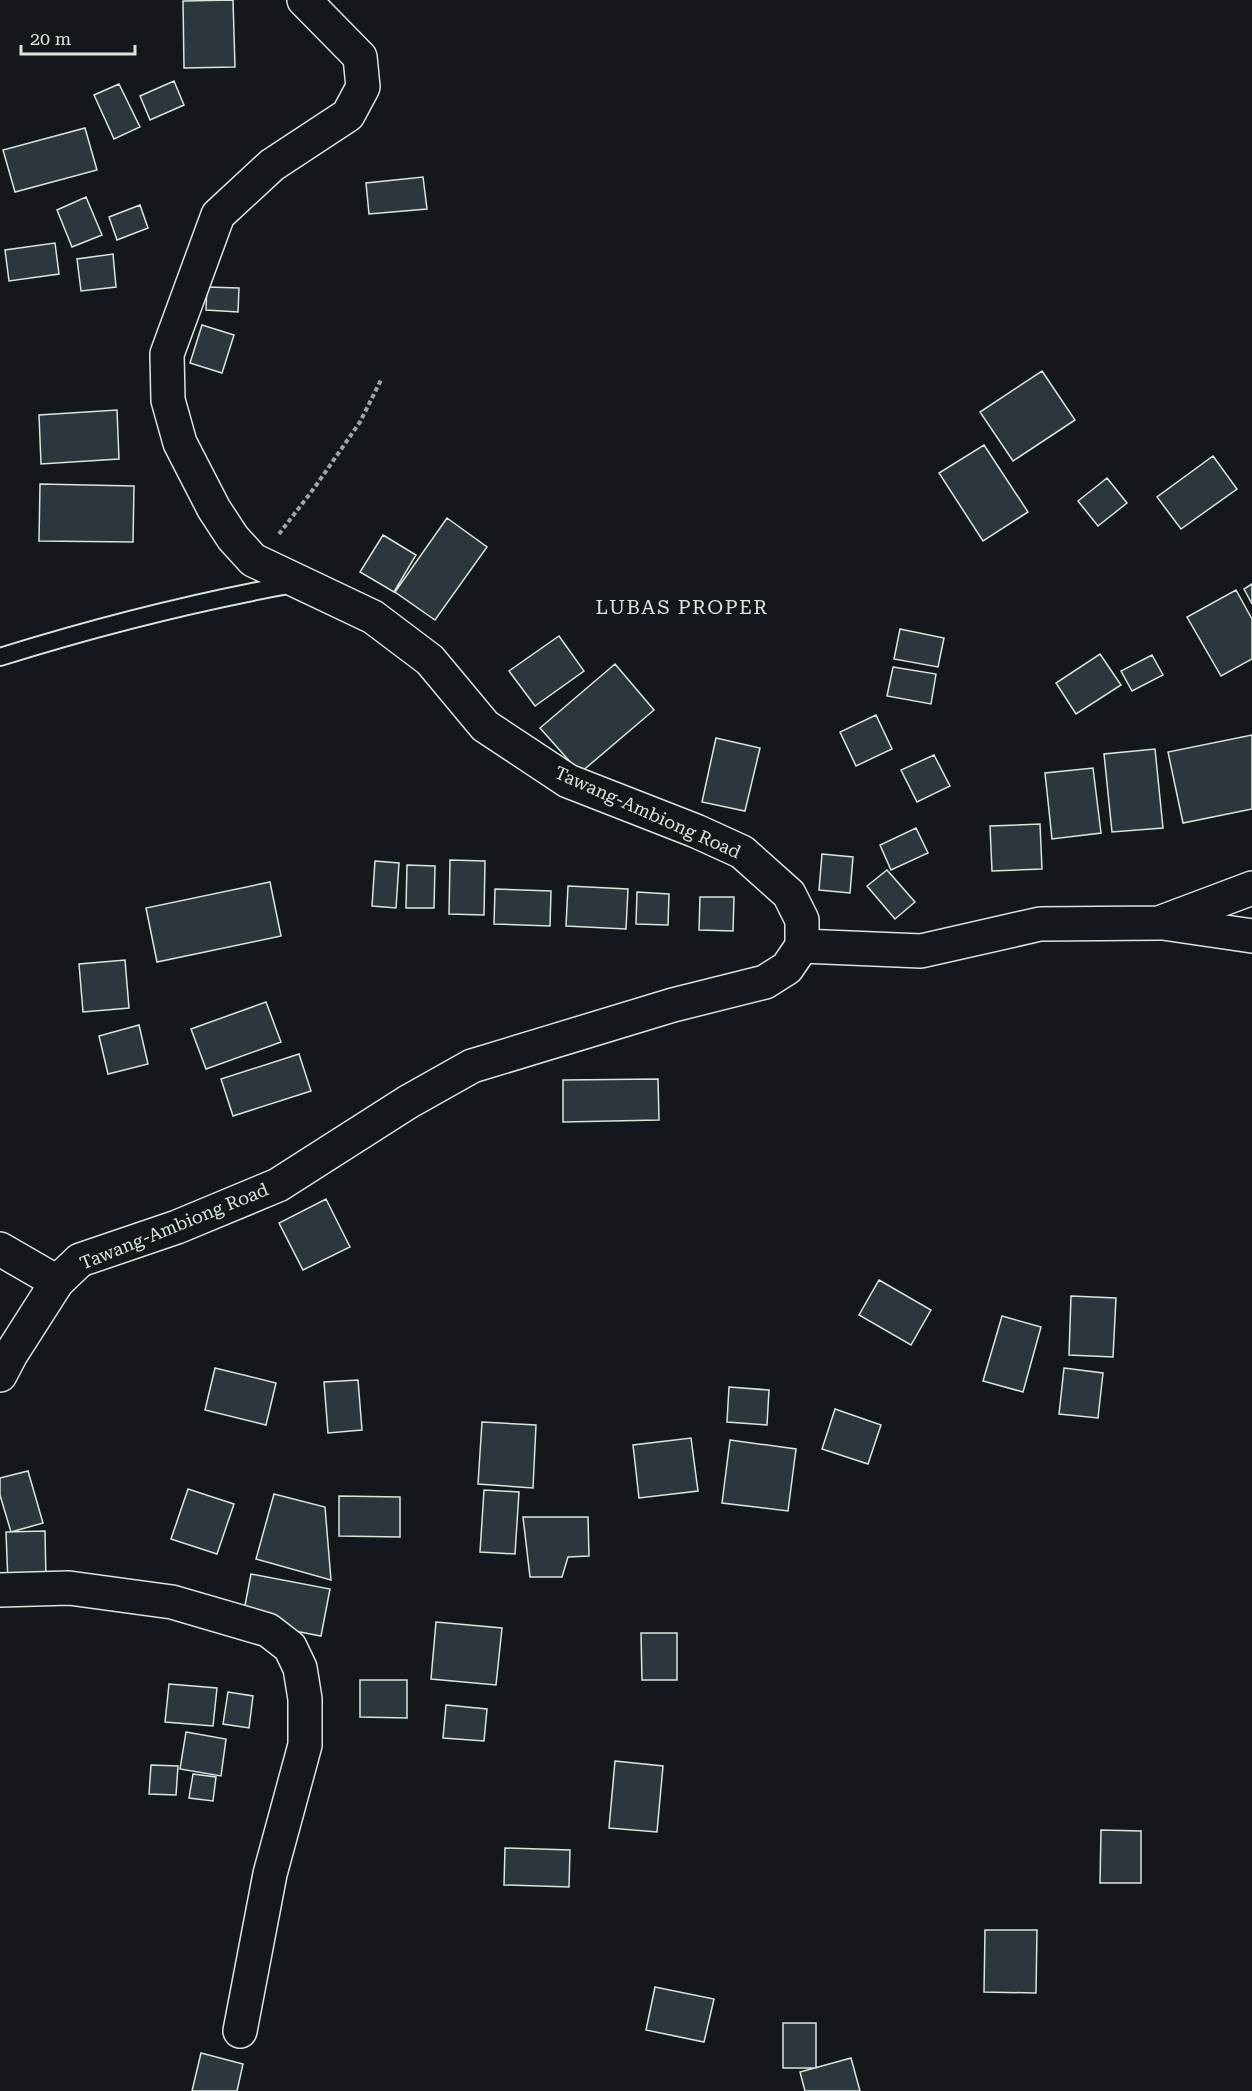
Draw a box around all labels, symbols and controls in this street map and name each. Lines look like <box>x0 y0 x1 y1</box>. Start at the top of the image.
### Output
scale bar <box>21 18 135 56</box>
text: 20 m <box>30 28 71 49</box>
district label: LUBAS PROPER <box>595 595 769 619</box>
street label: Tawang-Ambiong Road <box>552 761 745 863</box>
street label: Tawang-Ambiong Road <box>77 1178 272 1273</box>

